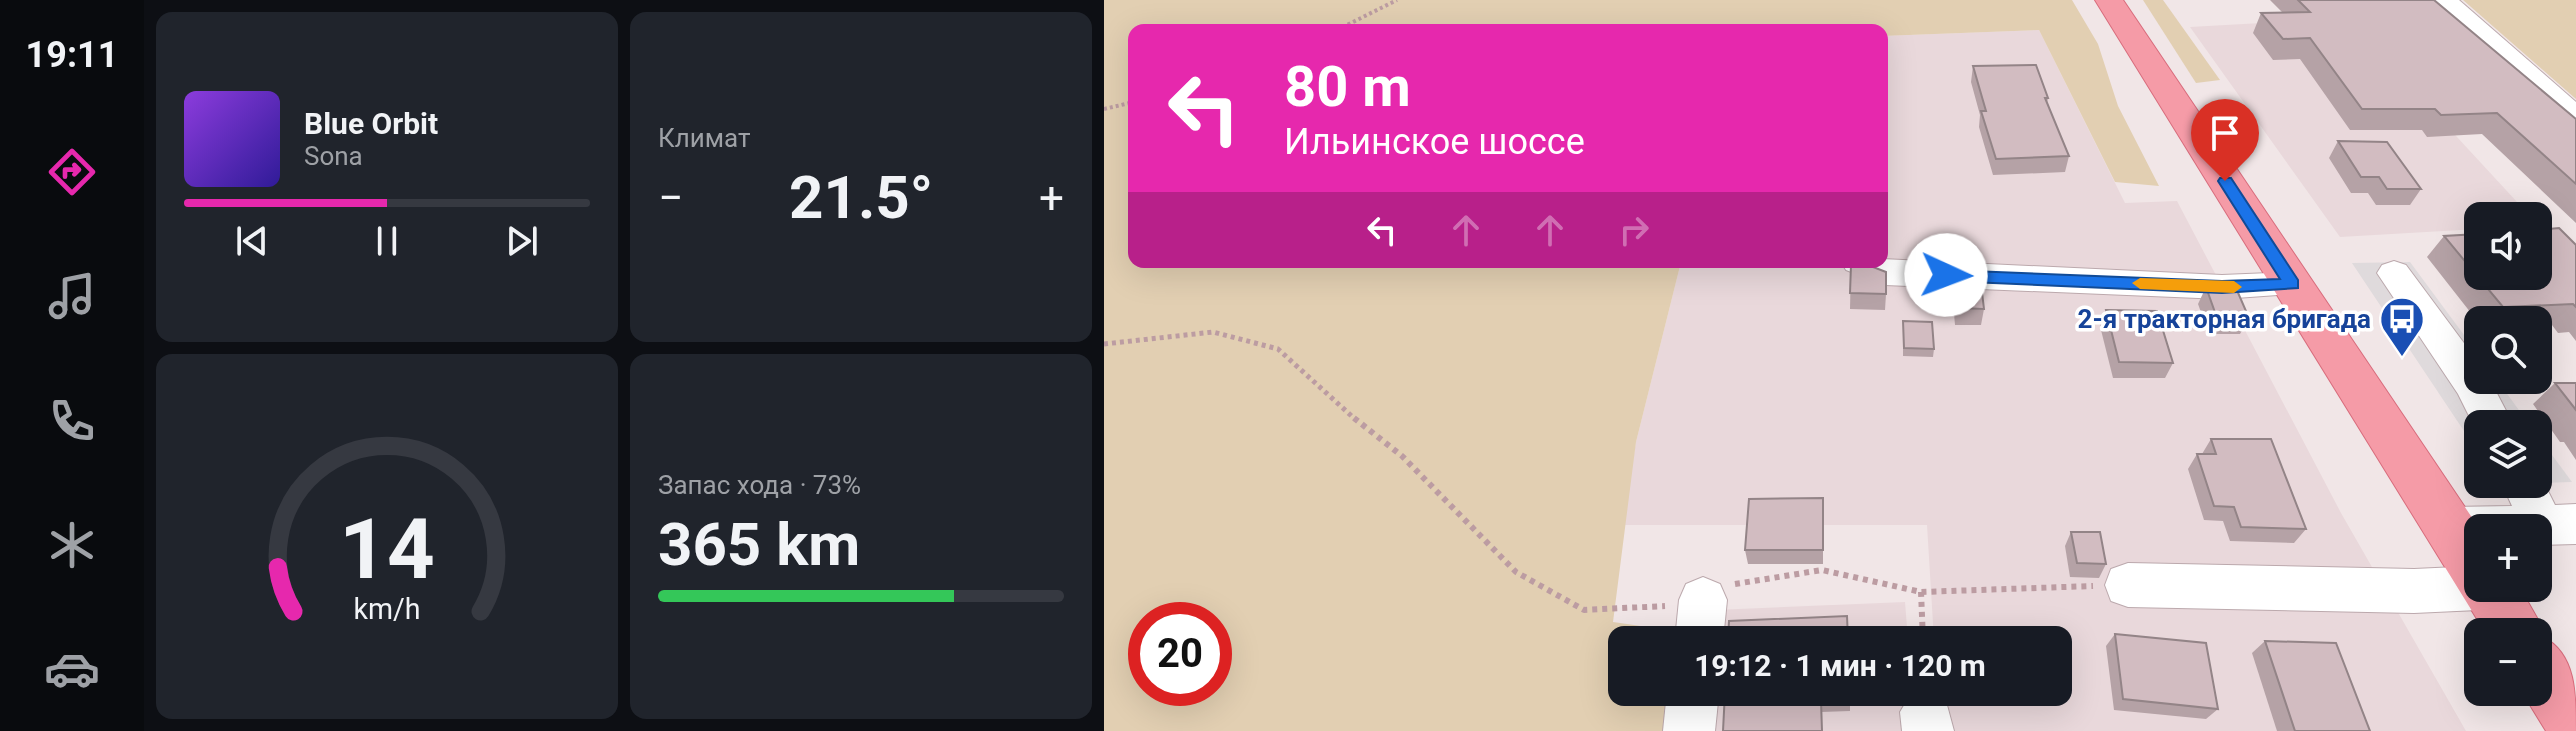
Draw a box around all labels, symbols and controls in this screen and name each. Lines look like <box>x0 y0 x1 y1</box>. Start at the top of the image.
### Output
text: 19:11 <box>26 34 118 76</box>
text: 80 m <box>1284 54 1411 120</box>
icon: left <box>1152 56 1256 160</box>
pin <box>2191 99 2259 181</box>
text: Blue Orbit <box>304 106 438 141</box>
icon: arrive <box>2203 111 2247 155</box>
text: Ильинское шоссе <box>1284 121 1585 163</box>
text: Климат <box>658 123 750 153</box>
text: Sona <box>304 141 363 171</box>
icon: directions <box>44 144 100 200</box>
text: 21.5° <box>789 162 933 233</box>
text: − <box>658 172 683 224</box>
text: + <box>1039 172 1064 224</box>
map controls <box>2464 202 2552 706</box>
button: sound <box>2464 202 2552 290</box>
icon: left <box>1360 208 1404 252</box>
icon: ahead <box>1444 208 1488 252</box>
icon: ahead <box>1528 208 1572 252</box>
icon: right <box>1612 208 1656 252</box>
icon: previous <box>230 219 274 263</box>
icon: pause <box>365 219 409 263</box>
icon: next <box>500 219 544 263</box>
position arrow <box>1904 233 1988 317</box>
icon: music <box>44 268 100 324</box>
bus stop icon: 2-я тракторная бригада <box>2378 295 2426 358</box>
place label: 2-я тракторная бригада <box>2078 304 2371 334</box>
button: search <box>2464 306 2552 394</box>
icon: phone <box>44 393 100 449</box>
button: layers <box>2464 410 2552 498</box>
text: Запас хода · 73% <box>658 470 861 500</box>
text: 14 <box>339 501 435 598</box>
text: 365 km <box>658 509 860 580</box>
button: + <box>2464 514 2552 602</box>
icon: climate <box>44 517 100 573</box>
text: km/h <box>353 592 421 626</box>
speed limit sign: 20 <box>1128 602 1232 706</box>
button: − <box>2464 618 2552 706</box>
icon: car <box>44 641 100 697</box>
text: 19:12 · 1 мин · 120 m <box>1694 648 1986 683</box>

